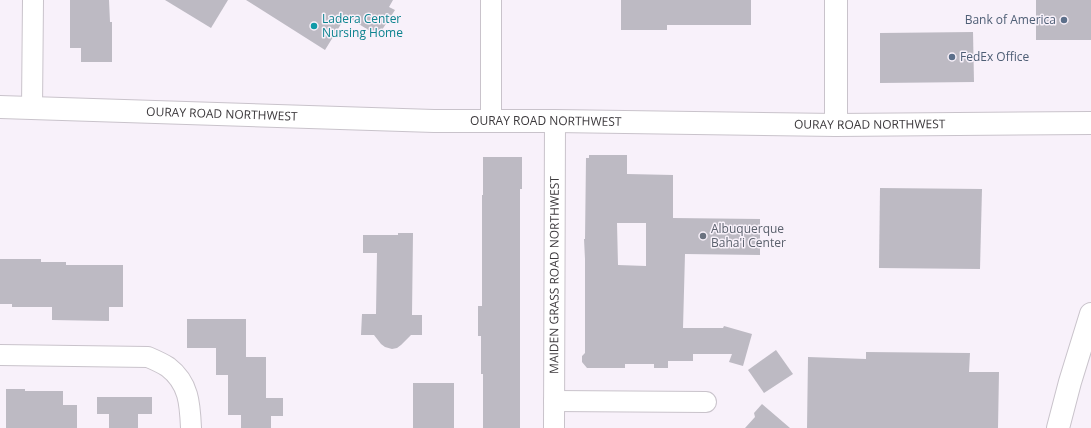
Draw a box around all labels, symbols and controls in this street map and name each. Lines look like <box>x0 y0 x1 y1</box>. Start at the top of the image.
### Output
place label: Ladera Center Nursing Home <box>322 10 403 41</box>
place label: Bank of America <box>965 11 1056 28</box>
marker: Bank of America <box>1059 15 1069 25</box>
marker: Ladera Center Nursing Home <box>309 21 319 31</box>
place label: FedEx Office <box>960 48 1030 65</box>
marker: FedEx Office <box>947 52 957 62</box>
street label: OURAY ROAD NORTHWEST <box>146 103 298 125</box>
street label: OURAY ROAD NORTHWEST <box>470 112 622 130</box>
street label: OURAY ROAD NORTHWEST <box>794 115 946 133</box>
street label: MAIDEN GRASS ROAD NORTHWEST <box>545 176 563 374</box>
place label: Albuquerque Baha'i Center <box>711 220 786 251</box>
marker: Albuquerque Baha'i Center <box>698 231 708 241</box>

